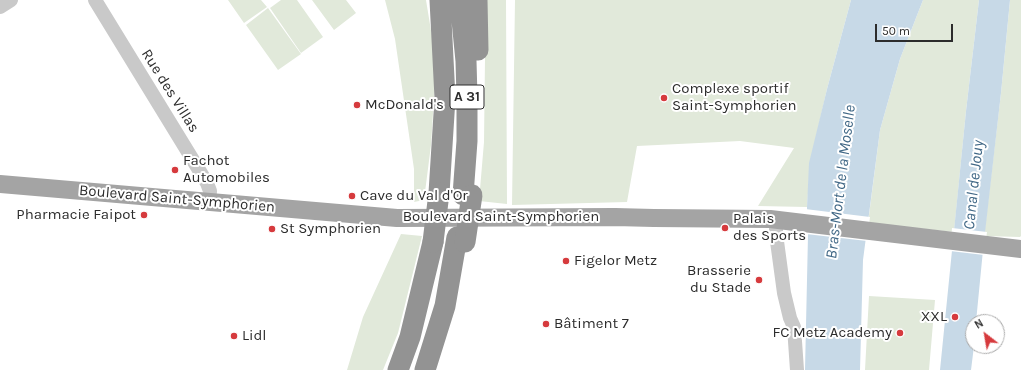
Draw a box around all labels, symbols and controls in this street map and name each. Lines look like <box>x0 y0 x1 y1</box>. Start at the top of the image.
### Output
scale bar <box>877 16 955 42</box>
text: 50 m <box>882 24 910 38</box>
street label: Rue des Villas <box>137 46 203 136</box>
place label: Complexe sportif Saint-Symphorien <box>672 80 796 115</box>
road number: A 31 <box>450 85 484 109</box>
marker: Complexe sportif Saint-Symphorien <box>659 93 669 103</box>
place label: McDonald's <box>365 96 444 114</box>
marker: McDonald's <box>352 100 362 110</box>
water label: Bras-Mort de la Moselle <box>822 104 860 260</box>
water label: Canal de Jouy <box>960 139 988 231</box>
place label: Fachot Automobiles <box>183 152 270 187</box>
marker: Fachot Automobiles <box>170 165 180 175</box>
street label: Boulevard Saint-Symphorien <box>78 181 276 217</box>
place label: Cave du Val d'Or <box>360 187 468 205</box>
marker: Cave du Val d'Or <box>347 191 357 201</box>
place label: Pharmacie Faipot <box>16 206 136 224</box>
street label: Boulevard Saint-Symphorien <box>403 208 599 226</box>
marker: Pharmacie Faipot <box>139 210 149 220</box>
place label: Palais des Sports <box>733 210 806 245</box>
place label: St Symphorien <box>280 220 381 238</box>
marker: Palais des Sports <box>720 223 730 233</box>
marker: St Symphorien <box>267 224 277 234</box>
place label: Figelor Metz <box>574 252 657 270</box>
marker: Figelor Metz <box>561 256 571 266</box>
place label: Brasserie du Stade <box>687 262 751 297</box>
marker: Brasserie du Stade <box>754 275 764 285</box>
place label: XXL <box>921 308 947 326</box>
marker: XXL <box>950 312 960 322</box>
north arrow <box>965 314 1005 354</box>
place label: Bâtiment 7 <box>554 315 629 333</box>
text: N <box>972 317 986 332</box>
marker: Bâtiment 7 <box>541 319 551 329</box>
place label: FC Metz Academy <box>772 324 892 342</box>
place label: Lidl <box>242 327 267 345</box>
marker: FC Metz Academy <box>895 328 905 338</box>
marker: Lidl <box>229 331 239 341</box>

